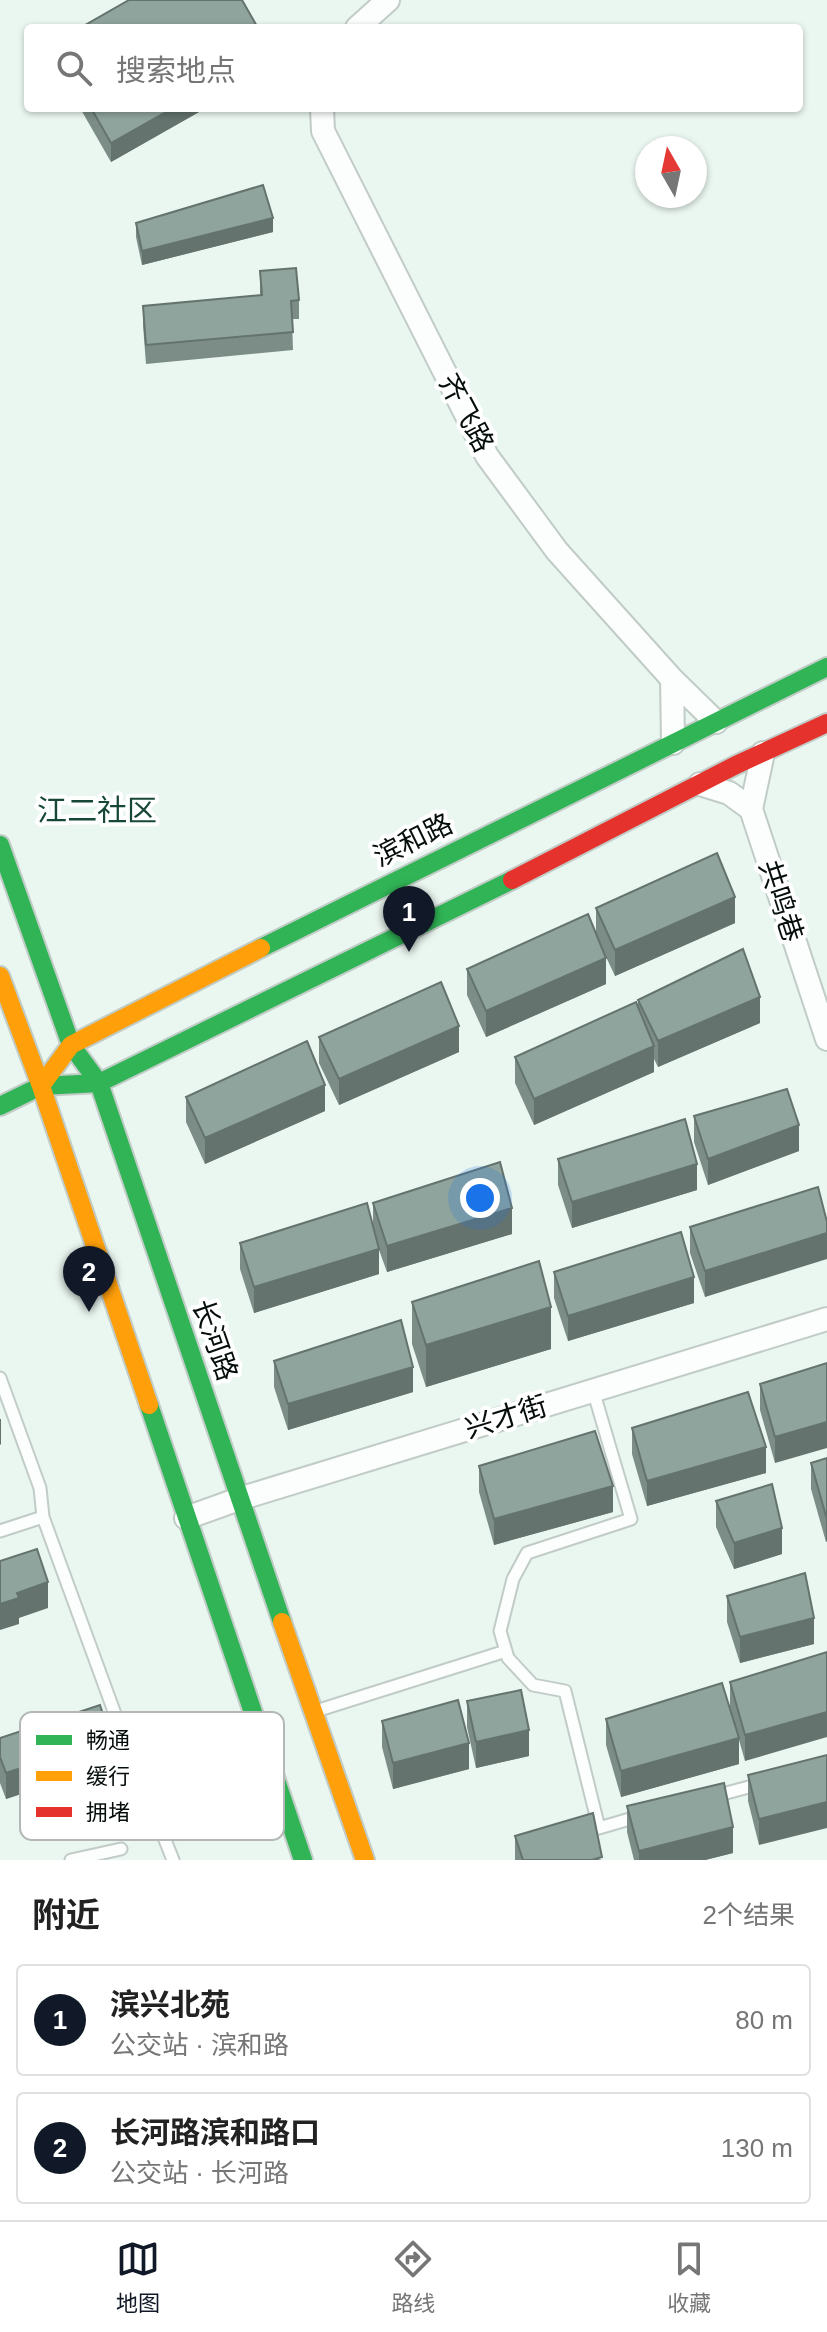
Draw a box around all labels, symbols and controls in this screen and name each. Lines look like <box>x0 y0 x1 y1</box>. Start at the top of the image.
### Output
search box <box>24 24 803 112</box>
icon: search <box>52 46 96 90</box>
text: 搜索地点 <box>116 54 236 87</box>
north arrow <box>635 136 707 208</box>
street label: 齐飞路 <box>433 369 499 457</box>
district label: 江二社区 <box>37 794 157 827</box>
street label: 滨和路 <box>368 808 458 872</box>
street label: 共鸣巷 <box>753 856 809 946</box>
pin: 1 <box>383 886 435 952</box>
your location <box>460 1178 500 1218</box>
pin: 2 <box>63 1246 115 1312</box>
street label: 长河路 <box>187 1295 243 1385</box>
street label: 兴才街 <box>461 1390 551 1444</box>
legend <box>20 1712 284 1840</box>
text: 畅通 <box>86 1728 130 1753</box>
text: 缓行 <box>86 1764 130 1789</box>
text: 拥堵 <box>86 1800 130 1825</box>
text: 附近 <box>32 1896 100 1934</box>
text: 2个结果 <box>703 1900 795 1930</box>
text: 滨兴北苑 <box>110 1988 230 2021</box>
text: 1 <box>53 2005 67 2035</box>
text: 80 m <box>735 2005 793 2035</box>
text: 公交站 · 滨和路 <box>110 2030 289 2060</box>
text: 长河路滨和路口 <box>110 2116 320 2149</box>
text: 2 <box>53 2133 67 2163</box>
text: 130 m <box>721 2133 793 2163</box>
text: 公交站 · 长河路 <box>110 2158 289 2188</box>
tab: 地图 <box>116 2237 160 2317</box>
tab: 路线 <box>391 2237 435 2317</box>
tab: 收藏 <box>667 2237 711 2317</box>

